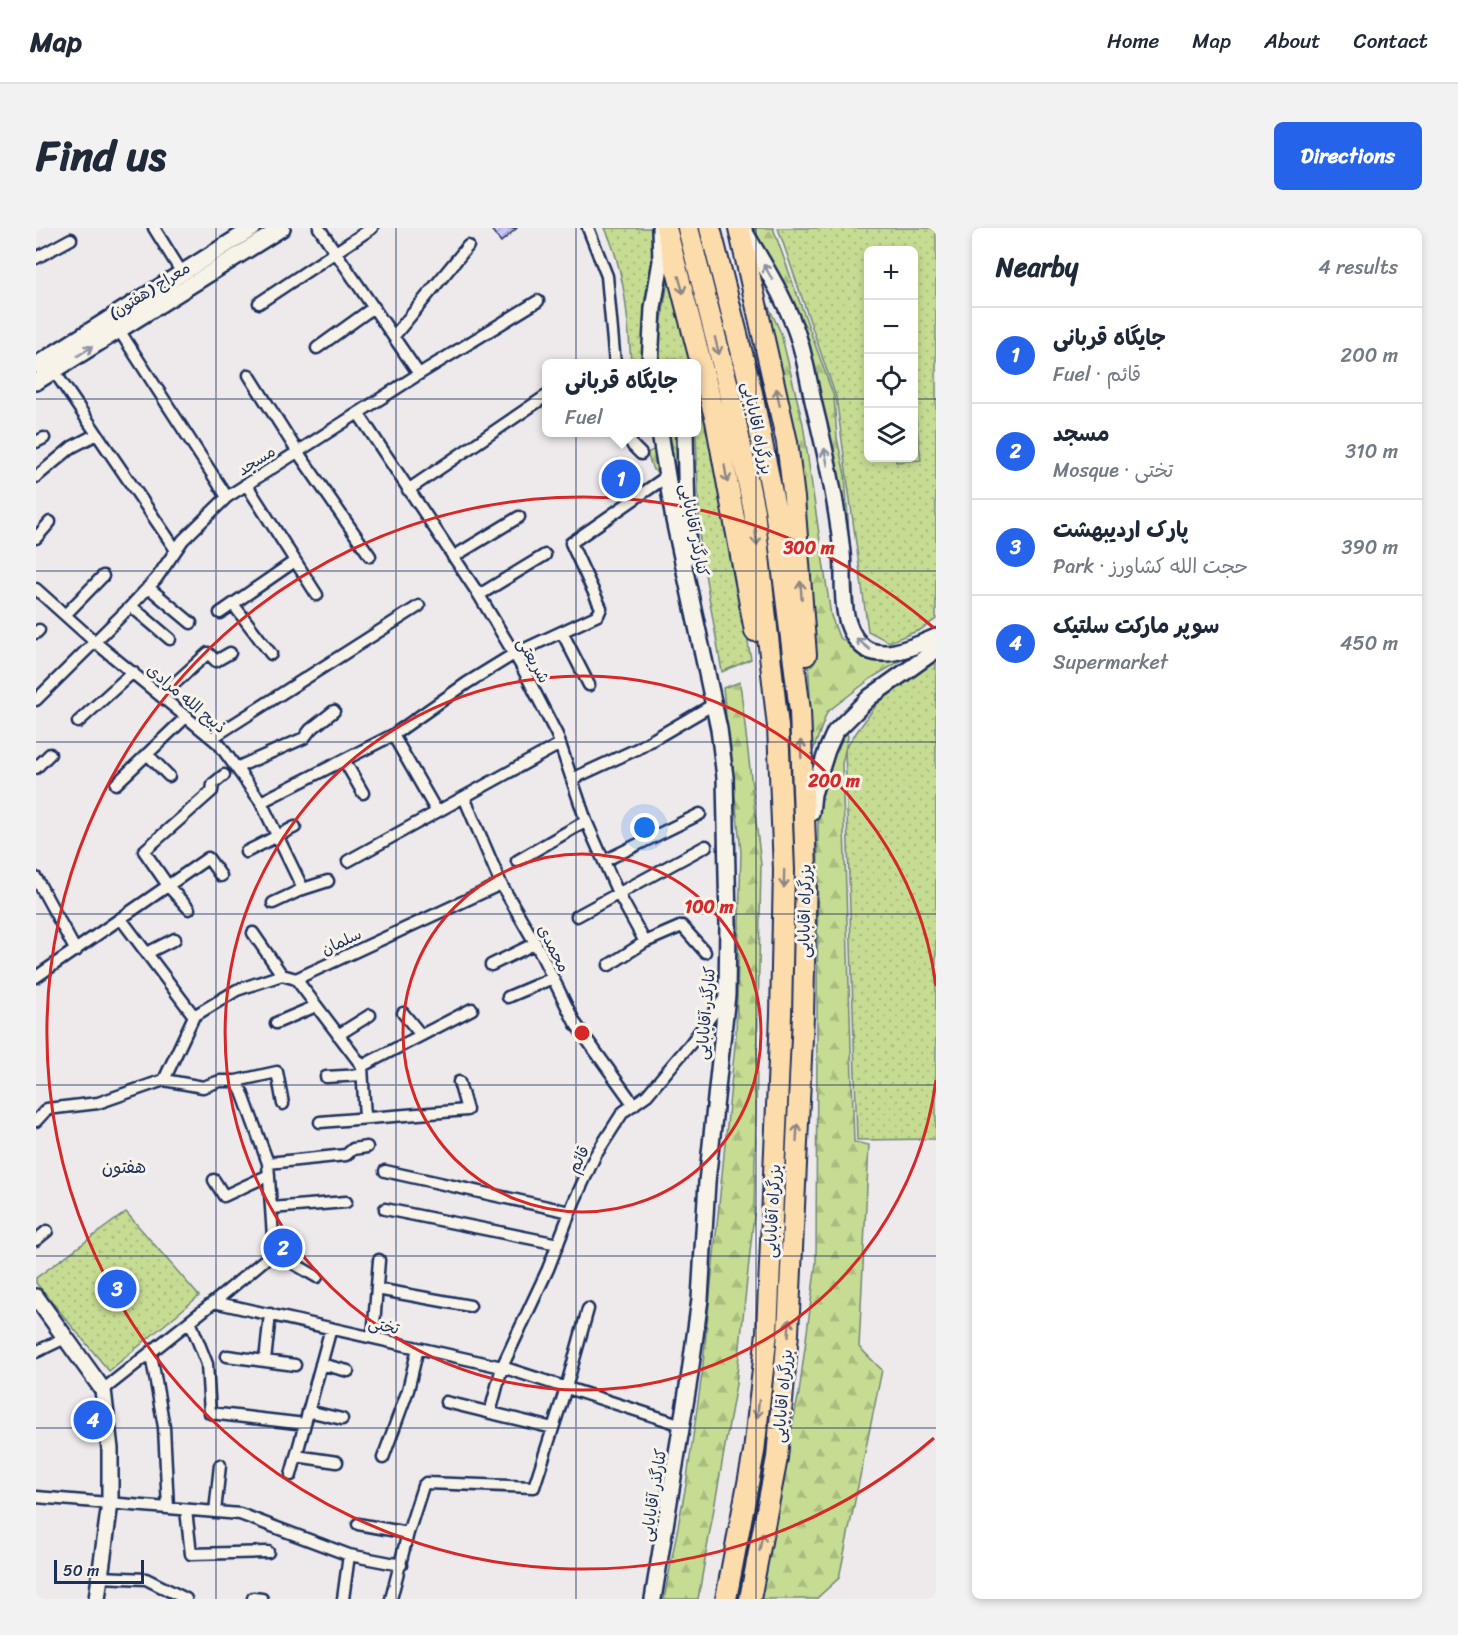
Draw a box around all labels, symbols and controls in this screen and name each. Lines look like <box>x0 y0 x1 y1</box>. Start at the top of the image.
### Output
text: Map <box>30 17 82 66</box>
text: Home <box>1107 22 1159 60</box>
text: Map <box>1192 22 1231 60</box>
text: About <box>1264 22 1321 60</box>
text: Contact <box>1354 22 1428 60</box>
text: Find us <box>36 119 166 193</box>
button: Directions <box>1274 122 1422 190</box>
text: Nearby <box>996 244 1078 290</box>
map controls <box>864 246 918 462</box>
button: + <box>864 246 918 300</box>
text: 4 results <box>1318 250 1398 285</box>
street label: معراج (هفتون) <box>102 254 196 327</box>
one-way arrow <box>762 264 774 281</box>
one-way arrow <box>675 275 687 294</box>
button: − <box>864 300 918 354</box>
text: جایگاه قربانی <box>1053 318 1166 357</box>
one-way arrow <box>712 336 724 355</box>
text: 1 <box>1011 338 1020 373</box>
text: 200 m <box>1341 338 1398 373</box>
one-way arrow <box>77 345 93 357</box>
button: locate <box>864 354 918 408</box>
text: Fuel · قائم <box>1053 357 1141 392</box>
popup <box>542 359 701 437</box>
text: جایگاه قربانی <box>565 361 678 400</box>
street label: بزرگراه اقابابایی <box>734 379 781 477</box>
one-way arrow <box>771 387 783 406</box>
text: Fuel <box>565 400 603 435</box>
button: layers <box>864 408 918 462</box>
text: مسجد <box>1053 414 1109 453</box>
text: 2 <box>1010 434 1021 469</box>
text: 310 m <box>1345 434 1398 469</box>
street label: مسجد <box>231 437 281 484</box>
one-way arrow <box>820 448 831 467</box>
text: Mosque · تختی <box>1053 453 1173 488</box>
pin: 1 <box>602 456 640 502</box>
one-way arrow <box>720 464 731 484</box>
street label: کنارگذر آقابابایی <box>671 481 718 579</box>
text: پارک اردیبهشت <box>1053 510 1188 549</box>
one-way arrow <box>751 526 762 546</box>
text: 3 <box>1010 530 1021 565</box>
text: 390 m <box>1342 530 1398 565</box>
text: 300 m <box>782 532 835 564</box>
text: Park · حجت الله کشاورز <box>1053 549 1248 584</box>
one-way arrow <box>795 580 806 600</box>
text: سوپر مارکت سلتیک <box>1053 606 1219 645</box>
text: 4 <box>1009 626 1022 661</box>
text: 450 m <box>1340 626 1398 661</box>
street label: شریعتی <box>509 632 558 689</box>
one-way arrow <box>855 638 871 651</box>
text: Supermarket <box>1053 645 1168 680</box>
street label: ذبیح الله مرادی <box>140 656 233 741</box>
one-way arrow <box>796 740 807 760</box>
text: 200 m <box>807 765 860 797</box>
your location <box>630 813 659 842</box>
street label: بزرگراه اقابابایی <box>789 864 820 958</box>
one-way arrow <box>778 868 789 888</box>
text: 100 m <box>685 891 734 923</box>
street label: سلمان <box>316 919 366 964</box>
street label: محمدی <box>529 919 578 977</box>
street label: کنارگذر آقابابایی <box>687 965 724 1061</box>
centre of rings <box>572 1023 592 1043</box>
one-way arrow <box>792 1123 803 1143</box>
street label: قائم <box>559 1140 598 1178</box>
district label: هفتون <box>102 1151 146 1183</box>
street label: بزرگراه آقابابایی <box>756 1163 789 1259</box>
pin: 2 <box>264 1226 302 1270</box>
pin: 3 <box>98 1266 136 1312</box>
street label: تختی <box>365 1308 403 1343</box>
one-way arrow <box>783 1318 794 1338</box>
street label: بزرگراه اقابابایی <box>764 1348 801 1444</box>
pin: 4 <box>74 1398 112 1442</box>
one-way arrow <box>753 1399 764 1418</box>
street label: کنارگذر آقابابایی <box>632 1446 675 1544</box>
one-way arrow <box>756 1532 767 1552</box>
text: 50 m <box>63 1556 99 1585</box>
scale bar <box>54 1557 144 1584</box>

